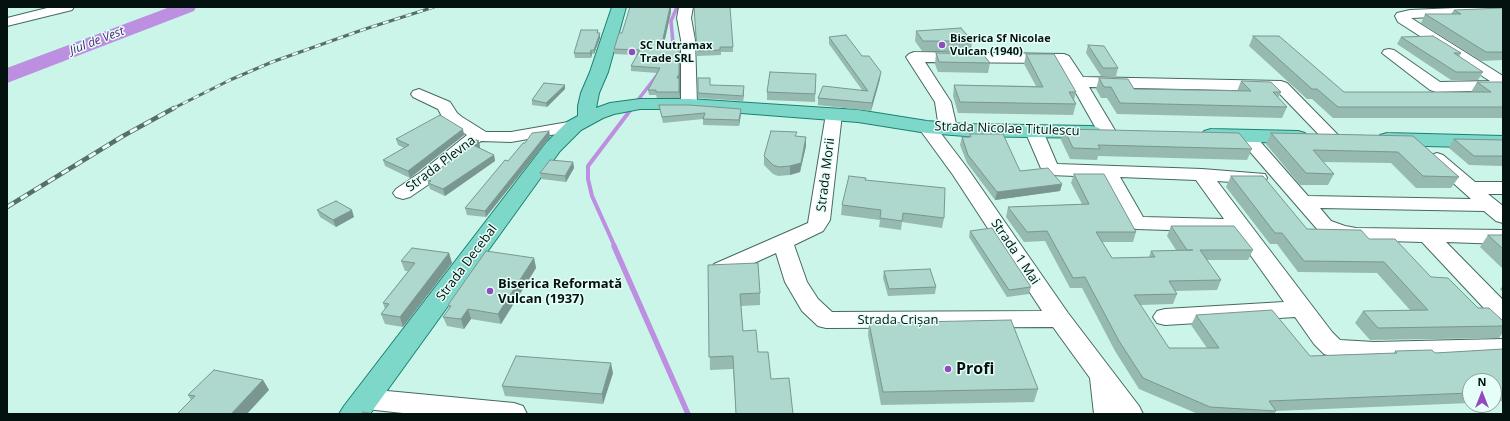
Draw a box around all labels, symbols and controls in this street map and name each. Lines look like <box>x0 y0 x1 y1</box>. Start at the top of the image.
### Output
water label: Jiul de Vest <box>68 24 126 58</box>
place label: Biserica Sf Nicolae Vulcan (1940) <box>950 32 1051 58</box>
place label: SC Nutramax Trade SRL <box>640 39 712 65</box>
marker: Biserica Sf Nicolae Vulcan (1940) <box>937 40 947 50</box>
marker: SC Nutramax Trade SRL <box>627 47 637 57</box>
street label: Strada Nicolae Titulescu <box>934 119 1080 139</box>
street label: Strada Plevna <box>403 133 479 195</box>
street label: Strada Morii <box>814 137 838 213</box>
street label: Strada 1 Mai <box>987 216 1043 288</box>
street label: Strada Decebal <box>433 222 501 304</box>
place label: Biserica Reformată Vulcan (1937) <box>498 276 622 307</box>
marker: Biserica Reformată Vulcan (1937) <box>485 286 495 296</box>
street label: Strada Crișan <box>857 312 939 328</box>
place label: Profi <box>956 359 994 379</box>
marker: Profi <box>943 364 953 374</box>
north arrow <box>1462 373 1502 413</box>
text: N <box>1478 374 1486 389</box>

